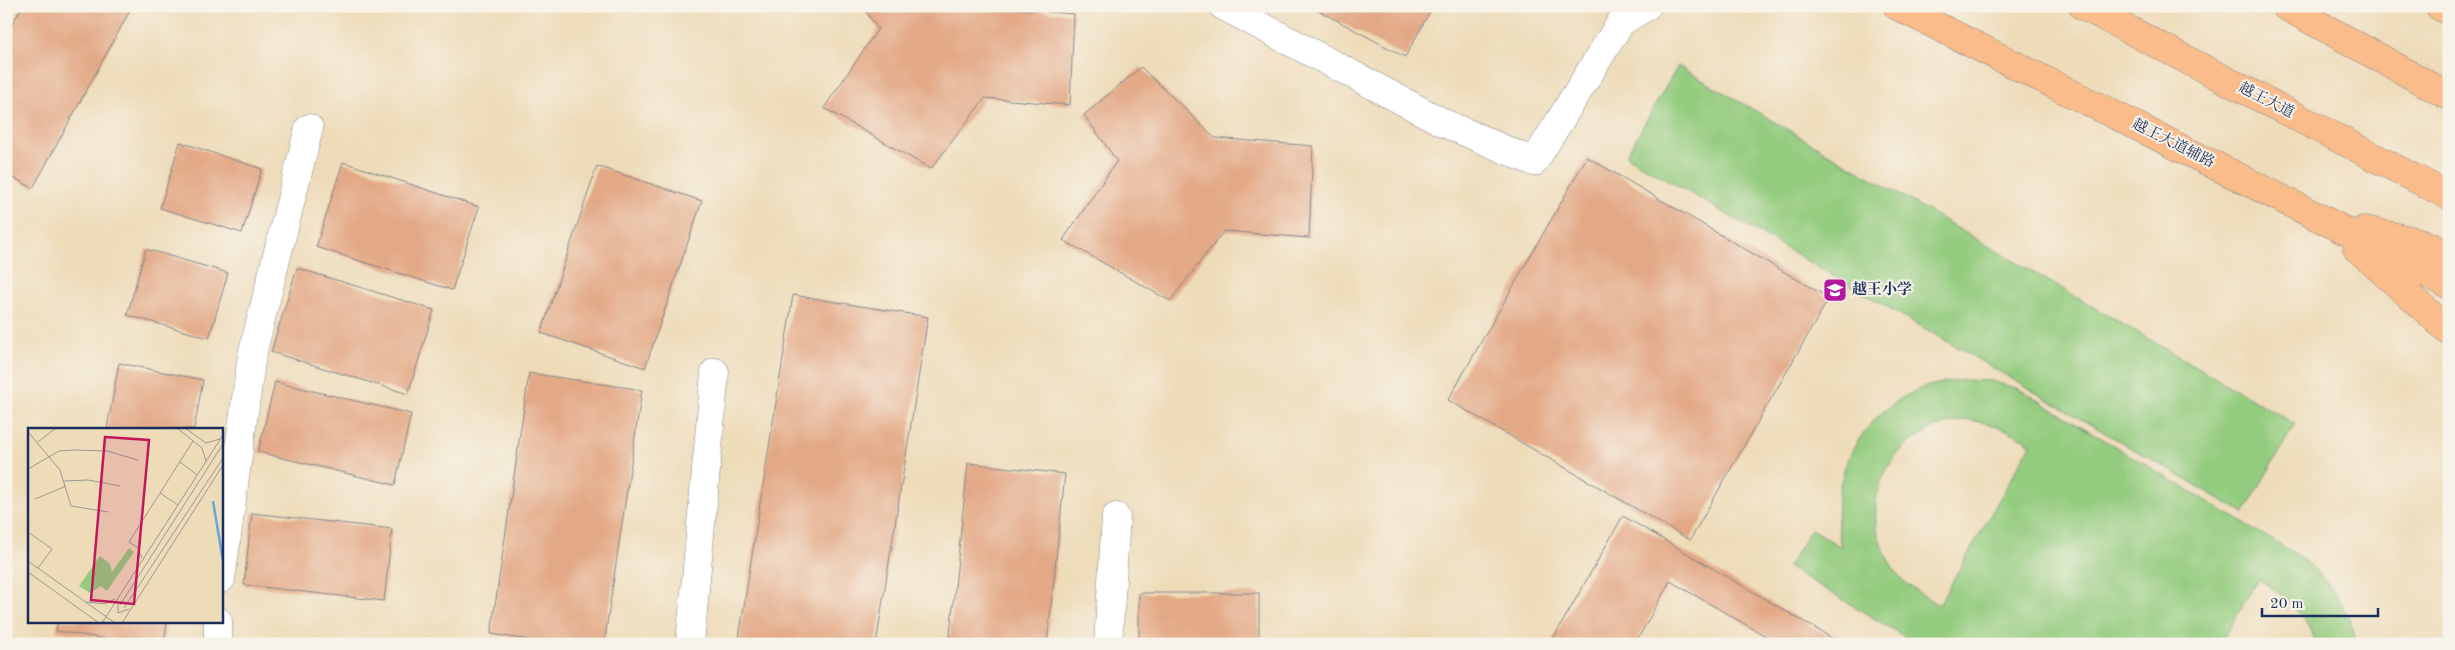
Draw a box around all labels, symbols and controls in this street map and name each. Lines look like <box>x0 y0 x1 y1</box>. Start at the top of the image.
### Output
street label: 越王大道 <box>2236 79 2297 121</box>
street label: 越王大道辅路 <box>2129 115 2217 171</box>
school or university icon: 越王小学 <box>1822 277 1848 303</box>
place label: 越王小学 <box>1852 281 1912 298</box>
inset map <box>28 428 222 622</box>
scale bar <box>2262 585 2379 617</box>
text: 20 m <box>2270 597 2304 612</box>

